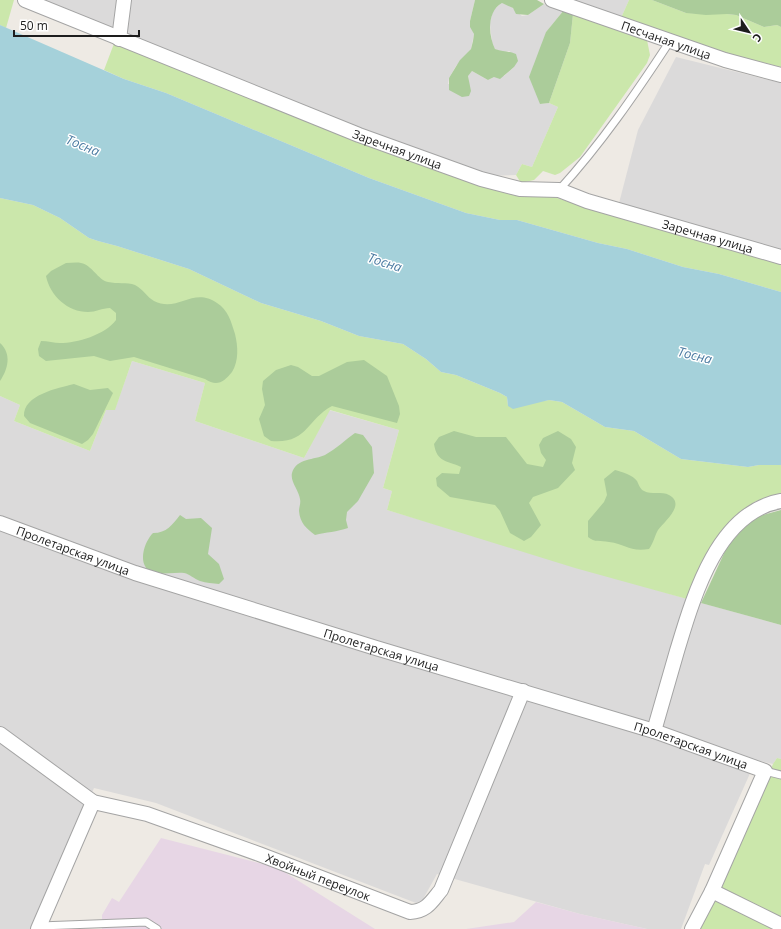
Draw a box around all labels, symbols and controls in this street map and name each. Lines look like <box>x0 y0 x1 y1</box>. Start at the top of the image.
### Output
scale bar <box>14 12 139 38</box>
north arrow <box>729 12 769 52</box>
street label: Песчаная улица <box>619 16 714 63</box>
text: 50 m <box>20 17 48 34</box>
text: С <box>749 31 766 45</box>
street label: Заречная улица <box>350 125 444 173</box>
water label: Тосна <box>63 130 103 160</box>
street label: Заречная улица <box>660 215 755 257</box>
water label: Тосна <box>366 248 405 276</box>
water label: Тосна <box>676 342 715 368</box>
street label: Пролетарская улица <box>14 521 132 579</box>
street label: Пролетарская улица <box>322 624 441 675</box>
street label: Пролетарская улица <box>632 717 750 773</box>
street label: Хвойный переулок <box>264 849 374 905</box>

